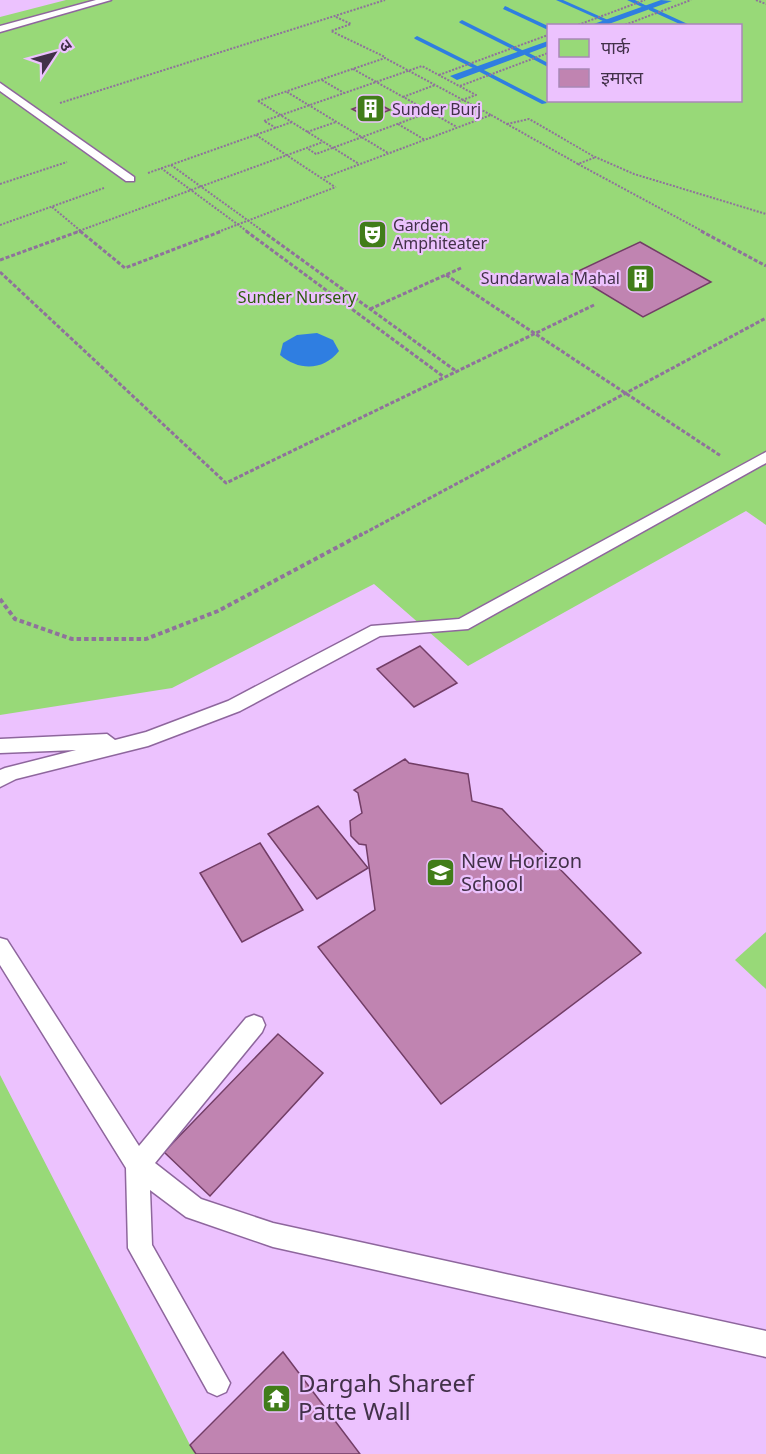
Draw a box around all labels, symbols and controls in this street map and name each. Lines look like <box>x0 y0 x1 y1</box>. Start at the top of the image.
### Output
north arrow <box>24 24 84 84</box>
legend <box>547 24 742 102</box>
text: उ <box>54 35 78 56</box>
text: पार्क <box>601 35 631 59</box>
text: इमारत <box>601 65 644 89</box>
building icon: Sunder Burj <box>355 93 387 125</box>
place label: Sunder Burj <box>392 98 481 120</box>
place label: Garden Amphiteater <box>393 214 488 254</box>
theatre icon: Garden Amphiteater <box>356 218 388 250</box>
building icon: Sundarwala Mahal <box>625 262 657 294</box>
place label: Sundarwala Mahal <box>481 267 620 289</box>
park label: Sunder Nursery <box>238 286 357 308</box>
place label: New Horizon School <box>461 847 582 897</box>
school or university icon: New Horizon School <box>424 856 456 888</box>
place label: Dargah Shareef Patte Wall <box>298 1366 476 1427</box>
temple icon: Dargah Shareef Patte Wall <box>261 1382 293 1414</box>

